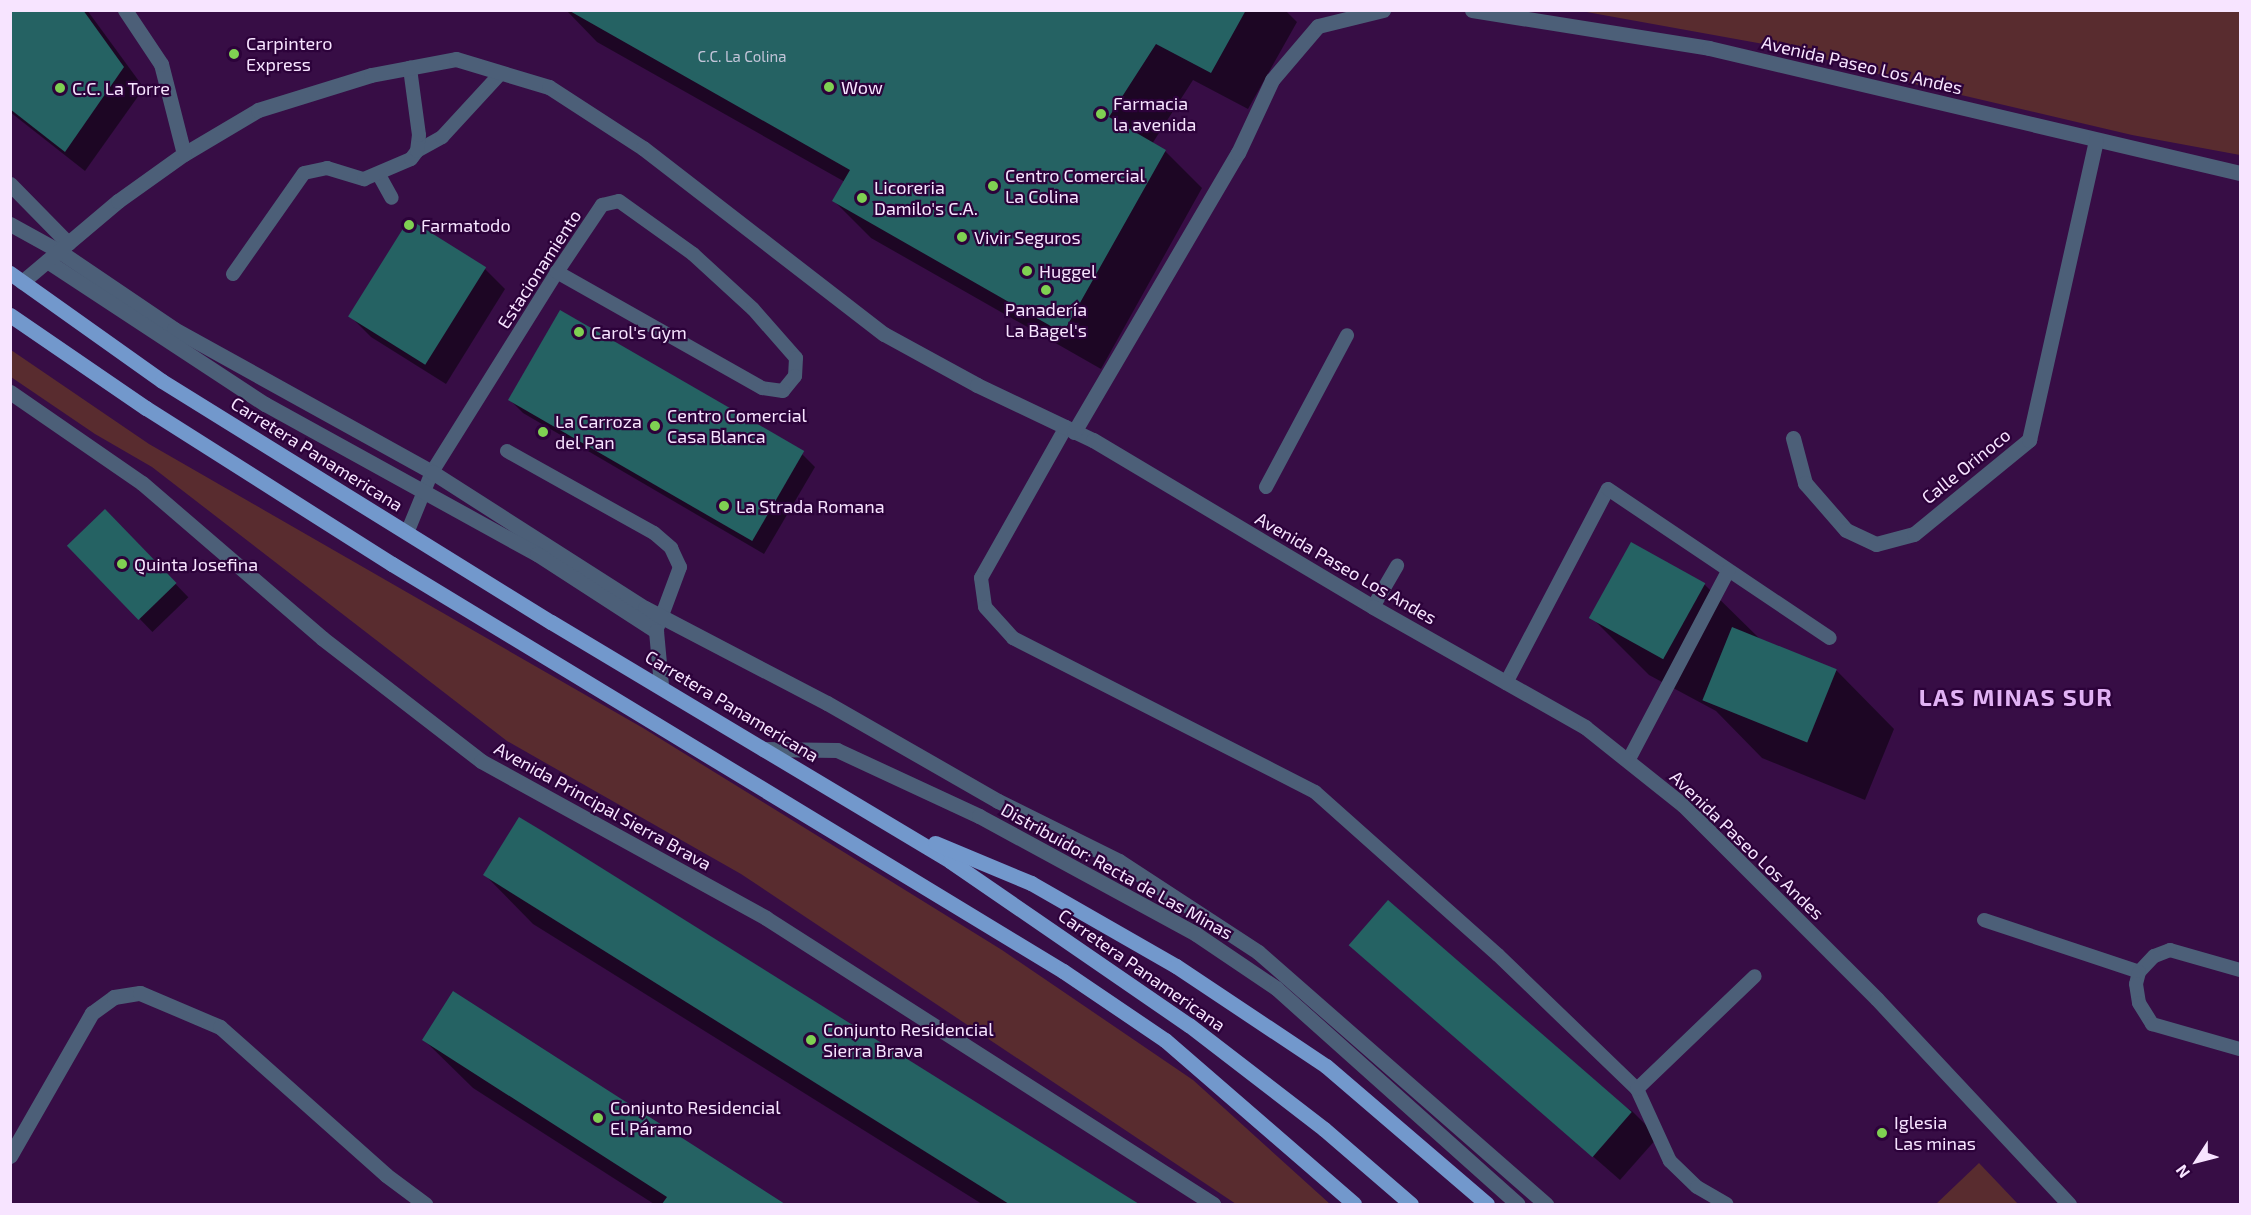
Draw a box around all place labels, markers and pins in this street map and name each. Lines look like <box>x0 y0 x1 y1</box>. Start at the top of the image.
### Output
place label: Carpintero Express <box>246 33 332 76</box>
marker: Carpintero Express <box>227 47 241 61</box>
place label: Wow <box>841 76 883 98</box>
place label: C.C. La Torre <box>72 77 170 99</box>
marker: Wow <box>822 80 836 94</box>
marker: C.C. La Torre <box>53 81 67 95</box>
place label: Farmacia la avenida <box>1113 93 1196 136</box>
marker: Farmacia la avenida <box>1094 107 1108 121</box>
place label: Centro Comercial La Colina <box>1005 165 1145 207</box>
place label: Licoreria Damilo's C.A. <box>874 177 978 219</box>
marker: Centro Comercial La Colina <box>986 179 1000 193</box>
marker: Licoreria Damilo's C.A. <box>855 191 869 205</box>
place label: Farmatodo <box>421 214 511 236</box>
marker: Farmatodo <box>402 218 416 232</box>
place label: Vivir Seguros <box>974 226 1081 248</box>
marker: Vivir Seguros <box>955 230 969 244</box>
place label: Huggel <box>1039 260 1096 282</box>
marker: Huggel <box>1020 264 1034 278</box>
marker: Panadería La Bagel's <box>1039 283 1053 297</box>
place label: Panadería La Bagel's <box>1005 299 1087 342</box>
place label: Carol's Gym <box>591 321 687 343</box>
marker: Carol's Gym <box>572 325 586 339</box>
place label: Centro Comercial Casa Blanca <box>667 405 807 448</box>
place label: La Carroza del Pan <box>555 411 642 454</box>
marker: Centro Comercial Casa Blanca <box>648 419 662 433</box>
marker: La Carroza del Pan <box>536 425 550 439</box>
place label: La Strada Romana <box>736 495 885 517</box>
marker: La Strada Romana <box>717 499 731 513</box>
place label: Quinta Josefina <box>134 553 258 575</box>
marker: Quinta Josefina <box>115 557 129 571</box>
place label: Conjunto Residencial Sierra Brava <box>823 1019 993 1062</box>
marker: Conjunto Residencial Sierra Brava <box>804 1033 818 1047</box>
place label: Conjunto Residencial El Páramo <box>610 1097 780 1140</box>
marker: Conjunto Residencial El Páramo <box>591 1111 605 1125</box>
place label: Iglesia Las minas <box>1894 1112 1976 1154</box>
marker: Iglesia Las minas <box>1875 1126 1889 1140</box>

